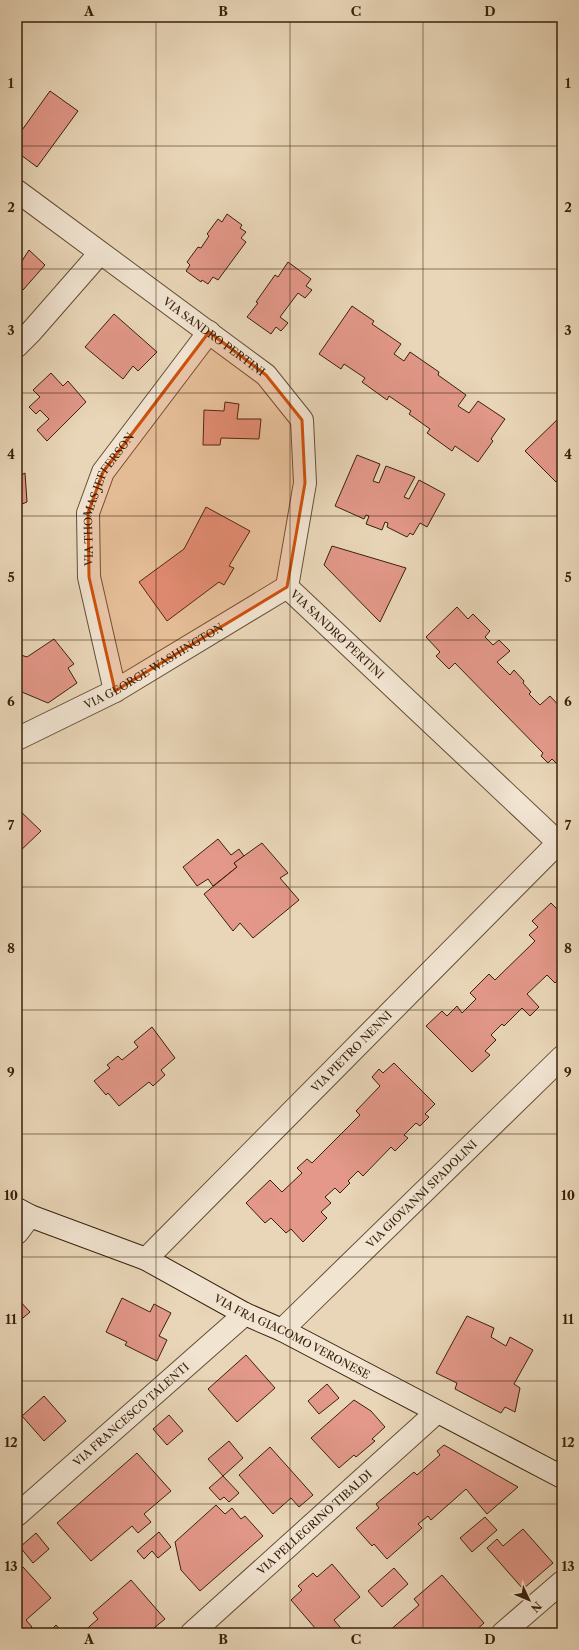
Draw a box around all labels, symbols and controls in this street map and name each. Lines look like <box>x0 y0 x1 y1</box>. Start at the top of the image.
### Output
text: A <box>83 3 95 19</box>
text: B <box>218 3 228 19</box>
text: C <box>351 3 361 19</box>
text: D <box>484 3 496 19</box>
text: 1 <box>8 75 14 91</box>
text: 1 <box>565 75 571 91</box>
text: 2 <box>7 199 15 215</box>
text: 2 <box>564 199 572 215</box>
street label: VIA SANDRO PERTINI <box>159 294 268 379</box>
text: 3 <box>7 322 15 338</box>
text: 3 <box>564 322 572 338</box>
street label: VIA THOMAS JEFFERSON <box>80 430 137 567</box>
text: 4 <box>7 446 15 462</box>
text: 4 <box>564 446 572 462</box>
text: 5 <box>7 569 15 585</box>
text: 5 <box>564 569 572 585</box>
street label: VIA SANDRO PERTINI <box>287 586 387 682</box>
street label: VIA GEORGE WASHINGTON <box>81 620 226 713</box>
text: 6 <box>7 693 15 709</box>
text: 6 <box>564 693 572 709</box>
text: 7 <box>8 817 15 833</box>
text: 7 <box>565 817 572 833</box>
text: 8 <box>7 940 15 956</box>
text: 8 <box>564 940 572 956</box>
street label: VIA PIETRO NENNI <box>307 1008 395 1096</box>
text: 9 <box>7 1064 15 1080</box>
text: 9 <box>564 1064 572 1080</box>
street label: VIA GIOVANNI SPADOLINI <box>363 1137 480 1252</box>
text: 10 <box>4 1187 18 1203</box>
text: 10 <box>561 1187 575 1203</box>
street label: VIA FRA GIACOMO VERONESE <box>211 1291 373 1382</box>
text: 11 <box>5 1311 17 1327</box>
text: 11 <box>562 1311 574 1327</box>
street label: VIA FRANCESCO TALENTI <box>69 1360 192 1470</box>
text: 12 <box>4 1434 18 1450</box>
text: 12 <box>561 1434 575 1450</box>
street label: VIA PELLEGRINO TIBALDI <box>254 1467 375 1578</box>
text: 13 <box>4 1558 18 1574</box>
text: 13 <box>561 1558 575 1574</box>
north arrow <box>509 1580 549 1620</box>
text: N <box>528 1599 545 1616</box>
text: A <box>83 1631 95 1647</box>
text: B <box>218 1631 228 1647</box>
text: C <box>351 1631 361 1647</box>
text: D <box>484 1631 496 1647</box>

